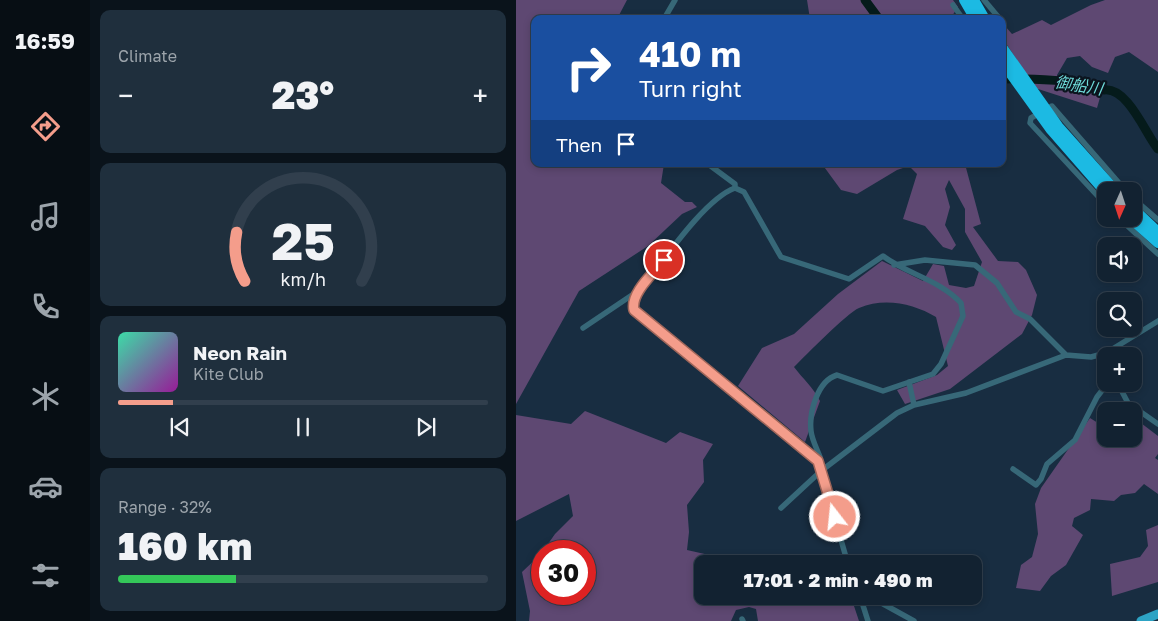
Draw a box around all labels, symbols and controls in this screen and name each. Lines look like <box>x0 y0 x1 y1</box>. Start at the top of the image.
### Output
text: 16:59 <box>15 27 75 54</box>
text: 410 m <box>639 33 741 75</box>
icon: right <box>556 35 621 100</box>
text: Climate <box>118 46 177 66</box>
water label: 御船川 <box>1054 71 1106 99</box>
text: 23° <box>272 72 334 117</box>
text: Turn right <box>639 75 742 102</box>
text: − <box>118 79 133 112</box>
text: + <box>473 79 488 112</box>
icon: directions <box>28 109 63 144</box>
icon: arrive <box>612 130 640 158</box>
text: Then <box>556 133 602 156</box>
north arrow <box>1097 182 1142 228</box>
map controls <box>1097 182 1142 447</box>
icon: music <box>28 199 63 234</box>
text: 25 <box>271 209 335 271</box>
button: sound <box>1097 237 1142 282</box>
pin <box>643 239 685 281</box>
icon: arrive <box>650 246 678 274</box>
text: km/h <box>280 268 326 290</box>
icon: phone <box>28 289 63 324</box>
button: search <box>1097 292 1142 337</box>
text: Neon Rain <box>193 341 287 364</box>
button: + <box>1097 347 1142 392</box>
text: Kite Club <box>193 364 264 384</box>
icon: climate <box>28 379 63 414</box>
button: − <box>1097 402 1142 447</box>
icon: previous <box>166 413 194 441</box>
icon: pause <box>289 413 317 441</box>
icon: next <box>412 413 440 441</box>
icon: car <box>28 469 63 504</box>
position arrow <box>808 490 860 542</box>
text: Range · 32% <box>118 497 212 517</box>
text: 160 km <box>118 523 252 568</box>
speed limit sign: 30 <box>531 540 596 605</box>
icon: filters <box>28 558 63 593</box>
text: 17:01 · 2 min · 490 m <box>743 568 933 591</box>

